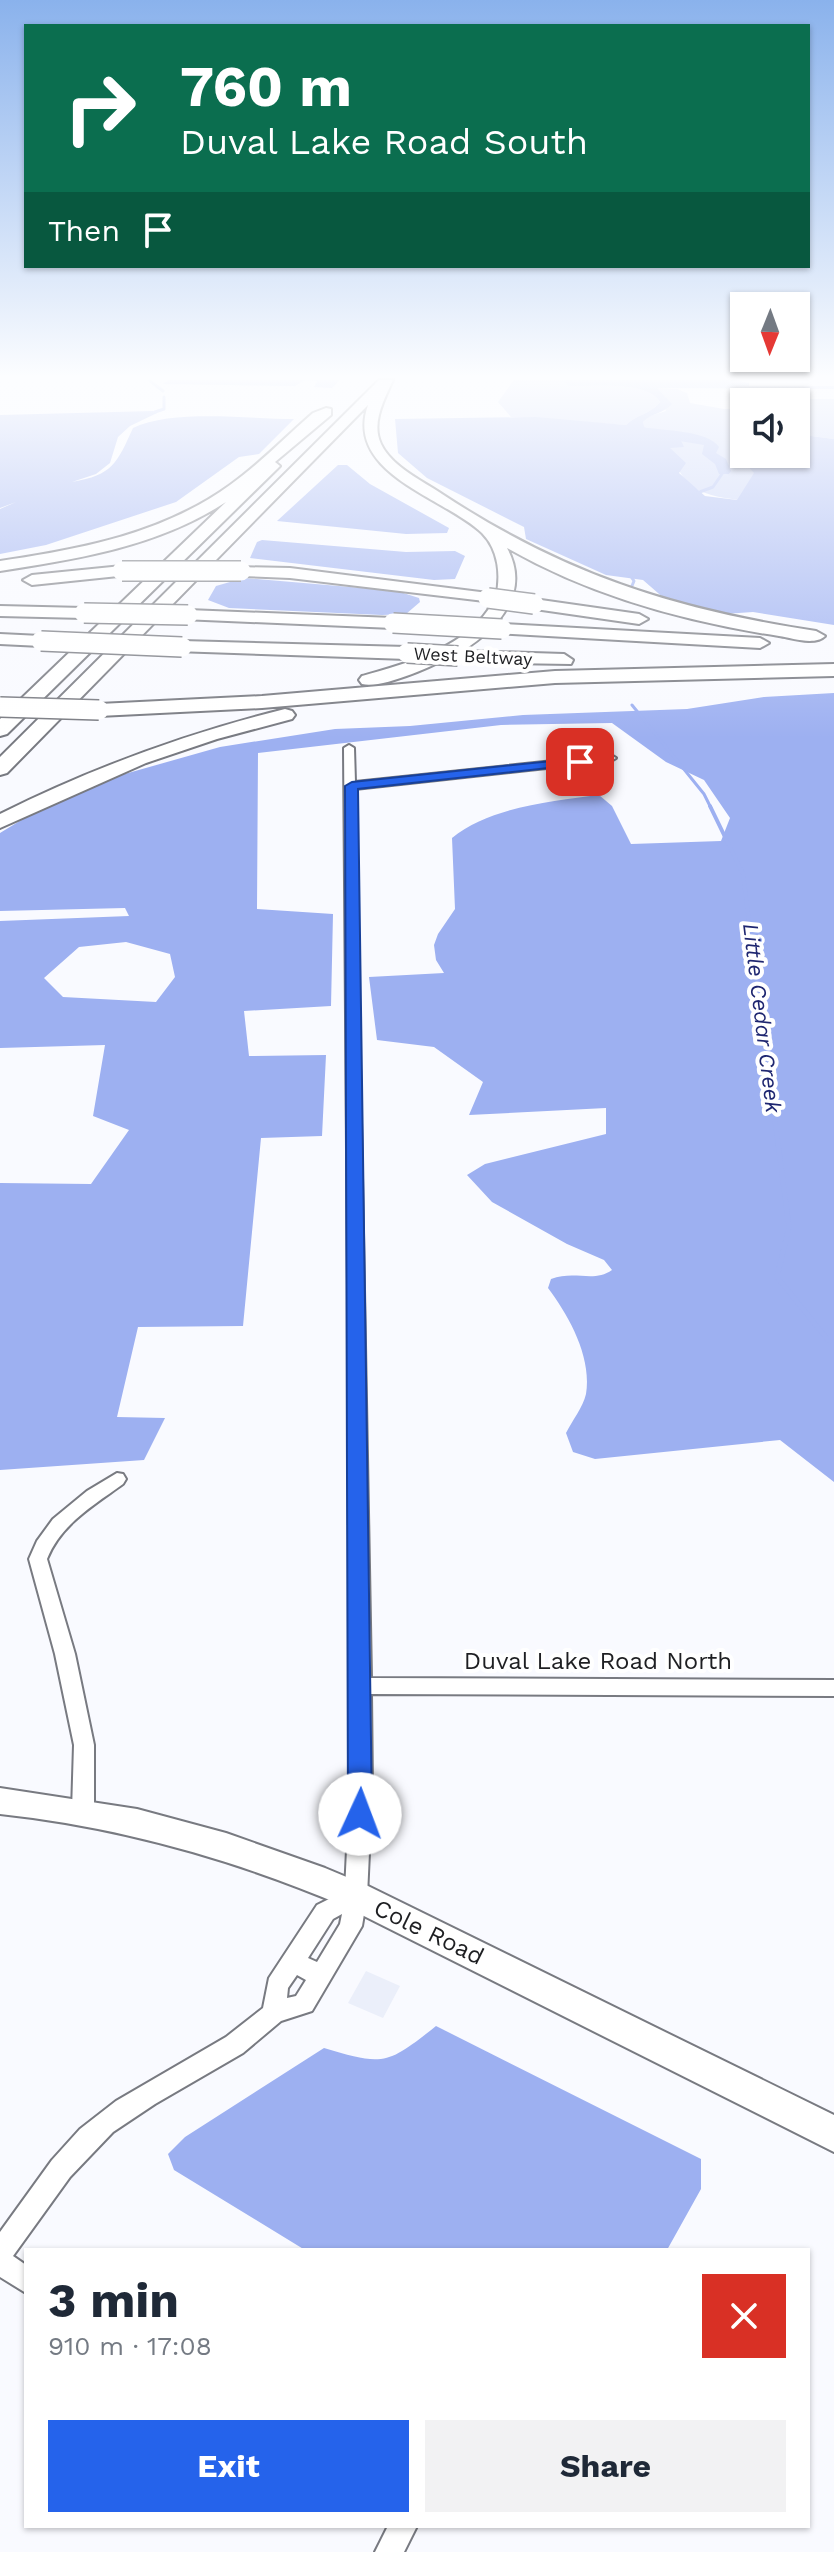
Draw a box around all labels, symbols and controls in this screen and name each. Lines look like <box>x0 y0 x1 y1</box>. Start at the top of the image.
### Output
text: 760 m <box>180 54 352 120</box>
icon: right <box>48 56 152 160</box>
text: Duval Lake Road South <box>180 121 588 163</box>
icon: arrive <box>136 208 180 252</box>
text: Then <box>48 213 120 248</box>
north arrow <box>730 292 810 372</box>
map controls <box>730 292 810 468</box>
button: sound <box>730 388 810 468</box>
street label: West Beltway <box>413 642 534 670</box>
pin <box>546 728 614 796</box>
icon: arrive <box>558 740 602 784</box>
water label: Little Cedar Creek <box>738 922 786 1115</box>
street label: Duval Lake Road North <box>464 1647 732 1675</box>
position arrow <box>318 1772 402 1856</box>
street label: Cole Road <box>369 1893 489 1971</box>
text: 3 min <box>48 2272 179 2329</box>
button: close <box>702 2274 786 2358</box>
text: 910 m · 17:08 <box>48 2331 212 2361</box>
button: Exit <box>48 2420 409 2512</box>
button: Share <box>425 2420 786 2512</box>

